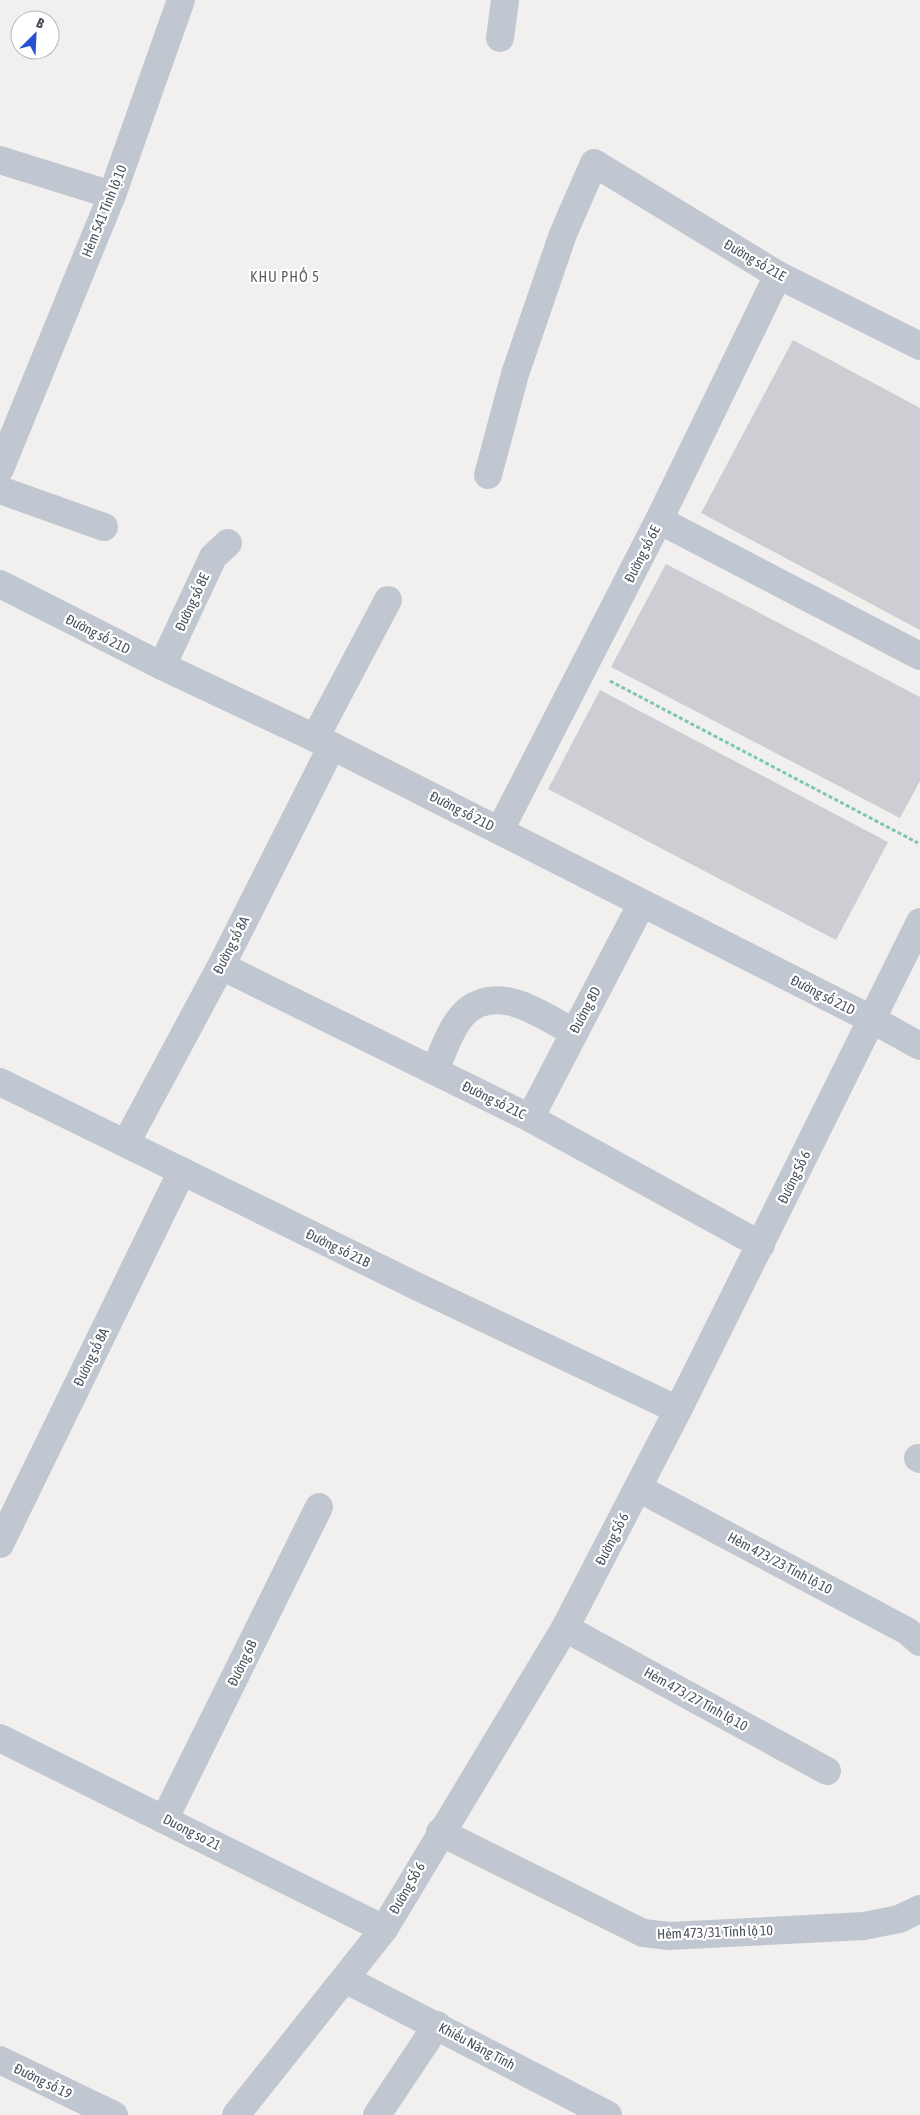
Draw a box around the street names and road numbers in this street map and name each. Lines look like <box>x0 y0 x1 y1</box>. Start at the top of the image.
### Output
street label: Hẻm 541 Tỉnh lộ 10 <box>78 162 130 259</box>
street label: Đường số 21E <box>721 235 789 284</box>
street label: Đường số 6E <box>620 522 663 585</box>
street label: Đường số 8E <box>171 570 212 633</box>
street label: Đường số 21D <box>63 610 134 657</box>
street label: Đường số 21D <box>427 787 498 834</box>
street label: Đường số 8A <box>209 913 252 977</box>
street label: Đường số 21D <box>788 971 859 1018</box>
street label: Đường 8D <box>566 984 604 1036</box>
street label: Đường số 21C <box>460 1077 529 1123</box>
street label: Đường Số 6 <box>773 1147 814 1206</box>
street label: Đường số 21B <box>303 1225 373 1271</box>
street label: Đường số 8A <box>69 1325 112 1389</box>
street label: Đường Số 6 <box>591 1509 632 1568</box>
street label: Hẻm 473/23 Tỉnh lộ 10 <box>725 1529 835 1597</box>
street label: Đường 6B <box>224 1637 260 1689</box>
street label: Hẻm 473/27 Tỉnh lộ 10 <box>641 1664 751 1734</box>
street label: Duong so 21 <box>161 1811 223 1853</box>
street label: Đường Số 6 <box>385 1859 428 1917</box>
street label: Hẻm 473/31 Tỉnh lộ 10 <box>657 1922 774 1942</box>
street label: Khiếu Năng Tĩnh <box>436 2018 518 2073</box>
street label: Đường số 19 <box>11 2059 75 2102</box>

